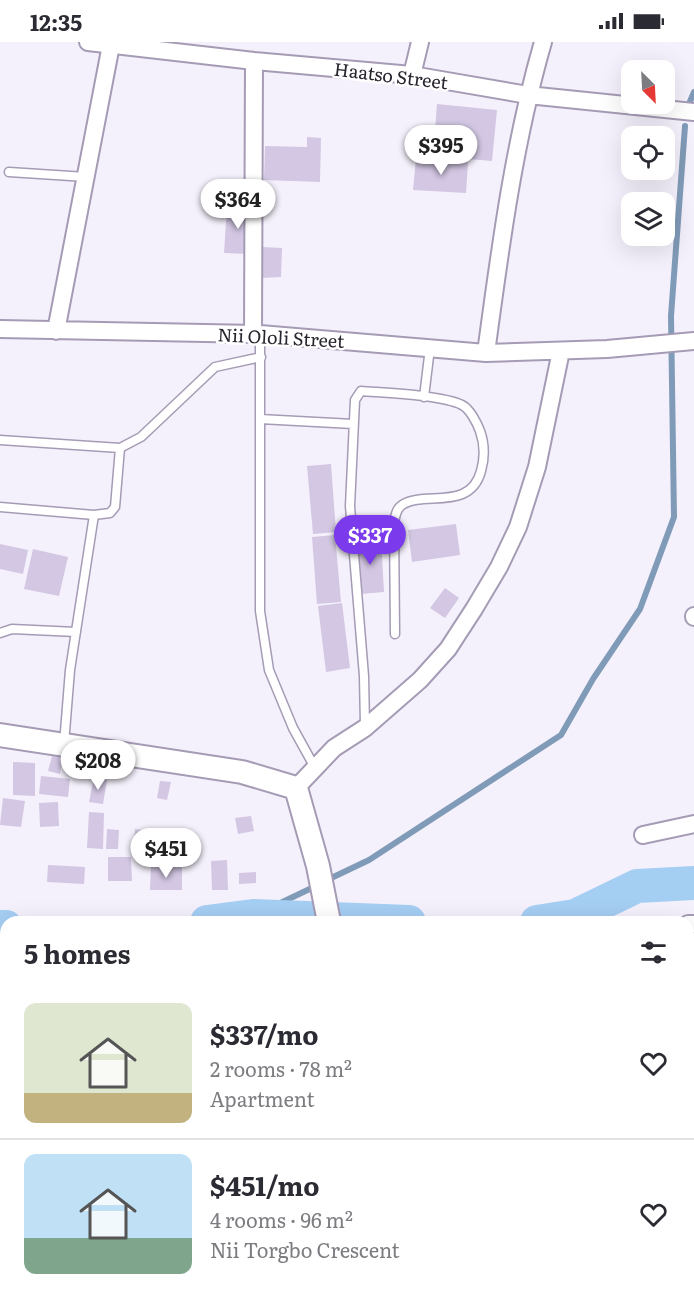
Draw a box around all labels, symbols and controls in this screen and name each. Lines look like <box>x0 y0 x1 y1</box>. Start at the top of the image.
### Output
text: 12:35 <box>30 5 82 38</box>
street label: Haatso Street <box>332 55 450 95</box>
north arrow <box>621 60 675 114</box>
map controls <box>621 60 675 246</box>
pin: $395 <box>405 125 477 176</box>
button: locate <box>621 126 675 180</box>
text: $395 <box>418 129 464 159</box>
pin: $364 <box>202 179 274 230</box>
text: $364 <box>215 183 261 213</box>
button: layers <box>621 192 675 246</box>
street label: Nii Ololi Street <box>217 320 346 354</box>
pin: $337 <box>334 515 406 566</box>
text: $337 <box>348 519 392 549</box>
pin: $208 <box>62 740 134 791</box>
text: $208 <box>75 744 121 774</box>
pin: $451 <box>130 828 202 879</box>
text: $451 <box>144 832 188 862</box>
text: 5 homes <box>24 933 130 972</box>
icon: filters <box>637 936 670 969</box>
text: $337/mo <box>210 1014 318 1053</box>
icon: home <box>72 1027 144 1099</box>
icon: heart <box>637 1047 670 1080</box>
text: 2 rooms · 78 m² <box>210 1053 352 1083</box>
text: Apartment <box>210 1083 315 1113</box>
text: $451/mo <box>210 1165 320 1204</box>
icon: home <box>72 1178 144 1250</box>
icon: heart <box>637 1198 670 1231</box>
text: 4 rooms · 96 m² <box>210 1204 353 1234</box>
text: Nii Torgbo Crescent <box>210 1234 400 1264</box>

